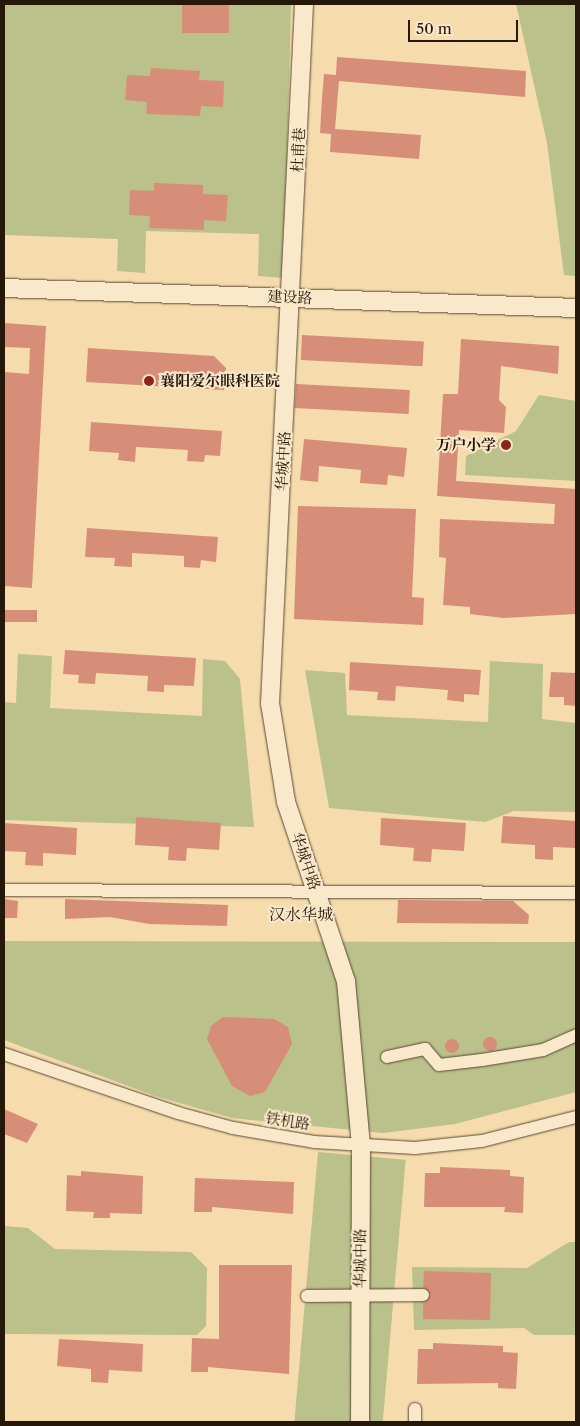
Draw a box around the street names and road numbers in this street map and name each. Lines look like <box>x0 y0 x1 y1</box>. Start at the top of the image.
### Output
street label: 杜甫巷 <box>288 127 308 173</box>
street label: 建设路 <box>267 287 313 307</box>
street label: 华城中路 <box>272 431 294 491</box>
street label: 华城中路 <box>288 830 324 892</box>
street label: 铁机路 <box>264 1109 312 1133</box>
street label: 华城中路 <box>351 1228 369 1288</box>

